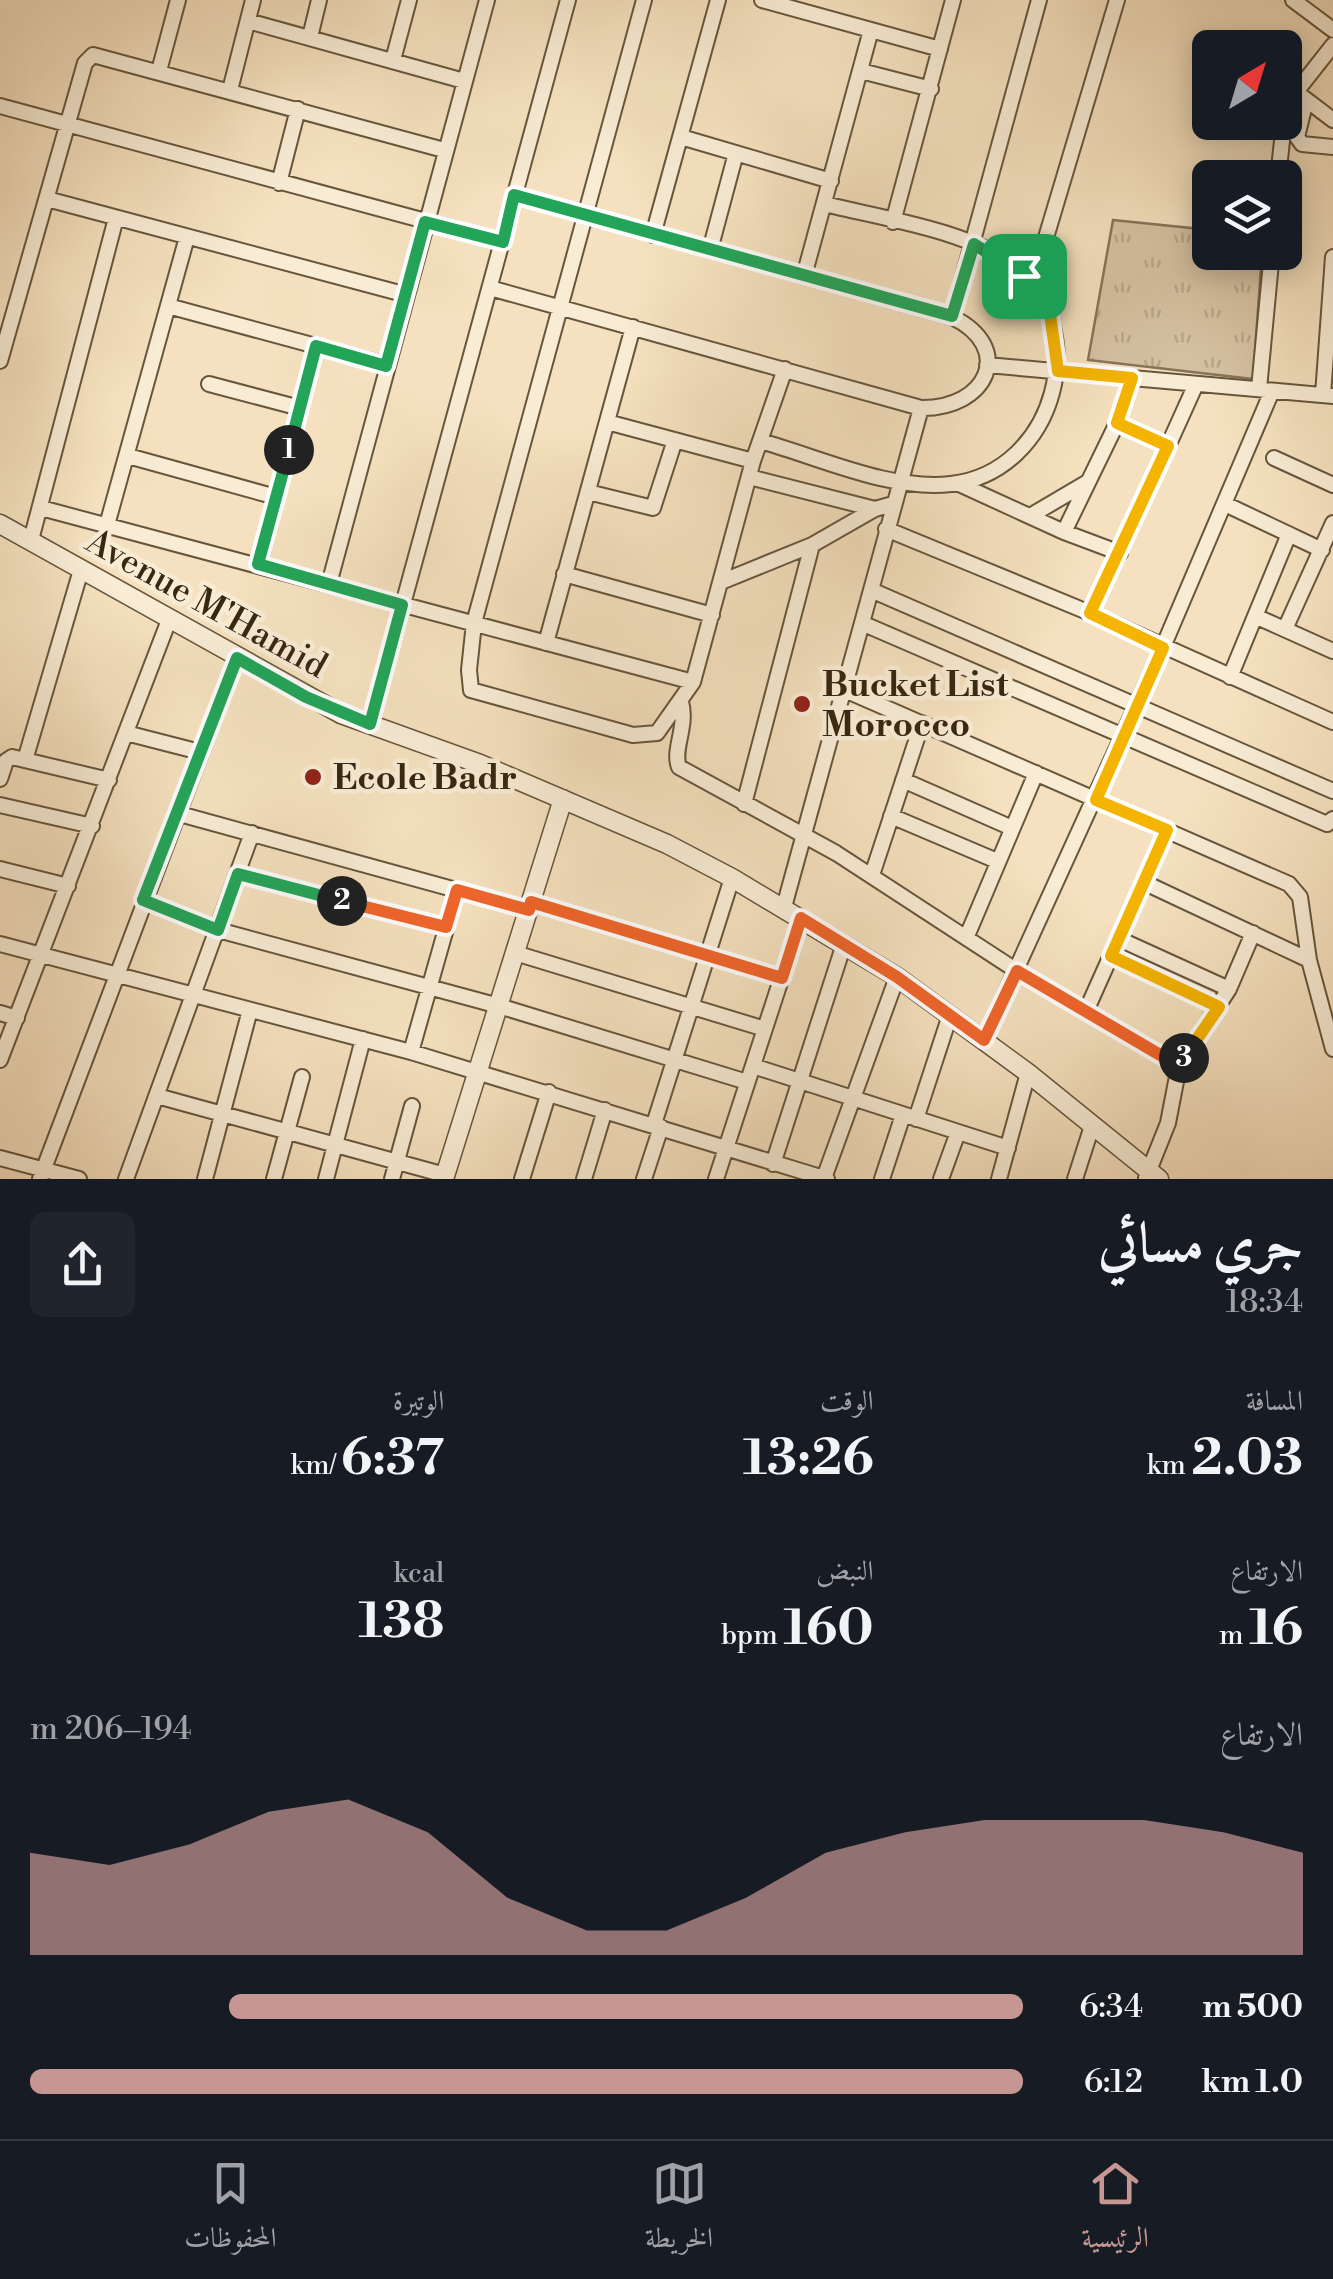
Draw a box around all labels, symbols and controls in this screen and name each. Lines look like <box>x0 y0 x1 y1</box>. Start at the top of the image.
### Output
north arrow <box>1192 30 1302 140</box>
map controls <box>1192 30 1302 270</box>
button: layers <box>1192 160 1302 270</box>
pin <box>982 234 1067 319</box>
icon: arrive <box>997 249 1052 304</box>
pin: 1 <box>264 425 314 475</box>
text: 1 <box>282 432 296 467</box>
street label: Avenue M'Hamid <box>77 520 335 688</box>
place label: Bucket List Morocco <box>822 664 1009 747</box>
marker: Bucket List Morocco <box>791 693 813 715</box>
place label: Ecole Badr <box>333 757 517 800</box>
marker: Ecole Badr <box>302 766 324 788</box>
pin: 2 <box>317 876 367 926</box>
text: 2 <box>333 883 351 918</box>
pin: 3 <box>1159 1033 1209 1083</box>
text: 3 <box>1176 1040 1192 1075</box>
text: جري مسائي <box>1098 1210 1303 1279</box>
button: share <box>30 1212 135 1317</box>
text: 18:34 <box>1226 1282 1303 1322</box>
text: الوتيرة <box>393 1384 444 1419</box>
text: الوقت <box>820 1384 874 1419</box>
text: المسافة <box>1246 1384 1303 1419</box>
text: 6:37 <box>341 1428 444 1490</box>
text: 13:26 <box>743 1428 874 1490</box>
text: 2.03 <box>1192 1428 1303 1490</box>
text: /km <box>290 1448 341 1483</box>
text: km <box>1147 1448 1192 1483</box>
text: النبض <box>816 1554 874 1589</box>
text: الارتفاع <box>1230 1554 1303 1589</box>
text: kcal <box>394 1556 444 1591</box>
text: 138 <box>358 1591 444 1653</box>
text: 160 <box>784 1598 874 1660</box>
text: 16 <box>1249 1598 1303 1660</box>
text: bpm <box>721 1618 784 1653</box>
text: m <box>1219 1618 1249 1653</box>
text: 194–206 m <box>30 1709 192 1749</box>
text: الارتفاع <box>1220 1715 1303 1755</box>
text: 6:34 <box>1079 1987 1143 2027</box>
text: 500 m <box>1202 1987 1303 2027</box>
text: 6:12 <box>1084 2062 1143 2102</box>
text: 1.0 km <box>1201 2062 1303 2102</box>
tab: المحفوظات <box>184 2156 277 2265</box>
tab: الخريطة <box>645 2156 713 2265</box>
tab: الرئيسية <box>1082 2156 1149 2265</box>

